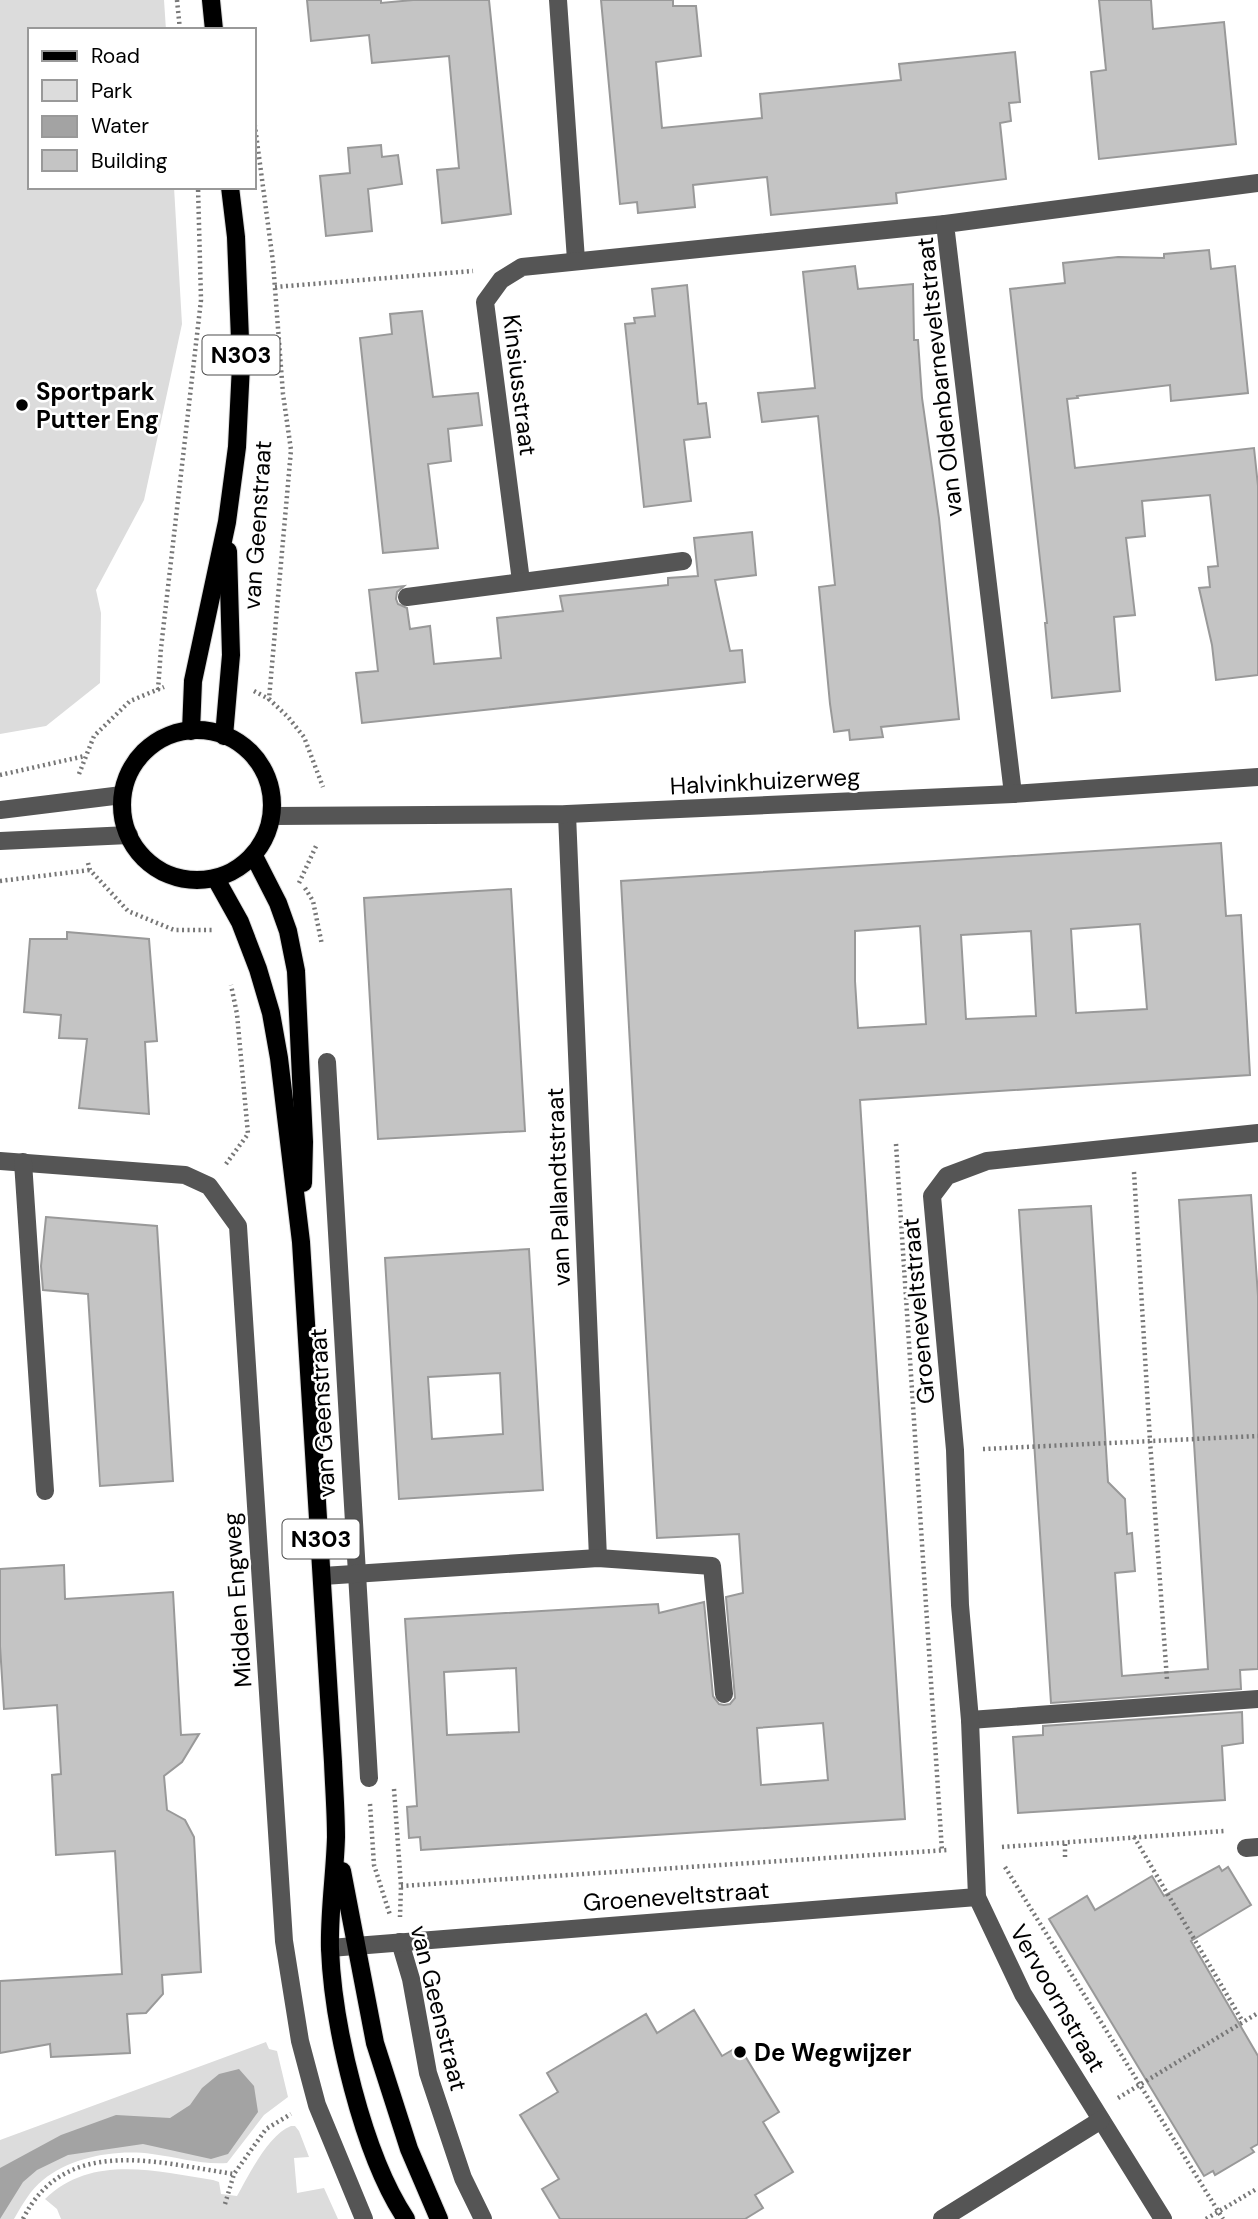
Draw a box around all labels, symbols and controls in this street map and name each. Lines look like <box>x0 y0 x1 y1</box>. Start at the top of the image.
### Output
legend <box>28 28 256 189</box>
text: Road <box>91 42 140 70</box>
text: Park <box>91 77 133 105</box>
text: Water <box>91 112 149 140</box>
text: Building <box>91 147 168 175</box>
street label: van Oldenbarneveltstraat <box>909 236 969 518</box>
street label: Kinsiusstraat <box>496 313 544 457</box>
road number: N303 <box>202 336 280 374</box>
place label: Sportpark Putter Eng <box>36 376 159 435</box>
marker: Sportpark Putter Eng <box>14 397 30 413</box>
street label: van Geenstraat <box>236 439 278 611</box>
street label: Halvinkhuizerweg <box>669 761 861 801</box>
street label: van Pallandtstraat <box>539 1087 577 1287</box>
street label: Groeneveltstraat <box>894 1217 942 1405</box>
street label: van Geenstraat <box>302 1328 342 1498</box>
street label: Midden Engweg <box>215 1511 259 1689</box>
road number: N303 <box>282 1520 360 1558</box>
street label: Groeneveltstraat <box>582 1874 770 1918</box>
street label: Vervoornstraat <box>1003 1919 1113 2077</box>
street label: van Geenstraat <box>403 1922 475 2094</box>
place label: De Wegwijzer <box>754 2037 912 2068</box>
marker: De Wegwijzer <box>732 2044 748 2060</box>

